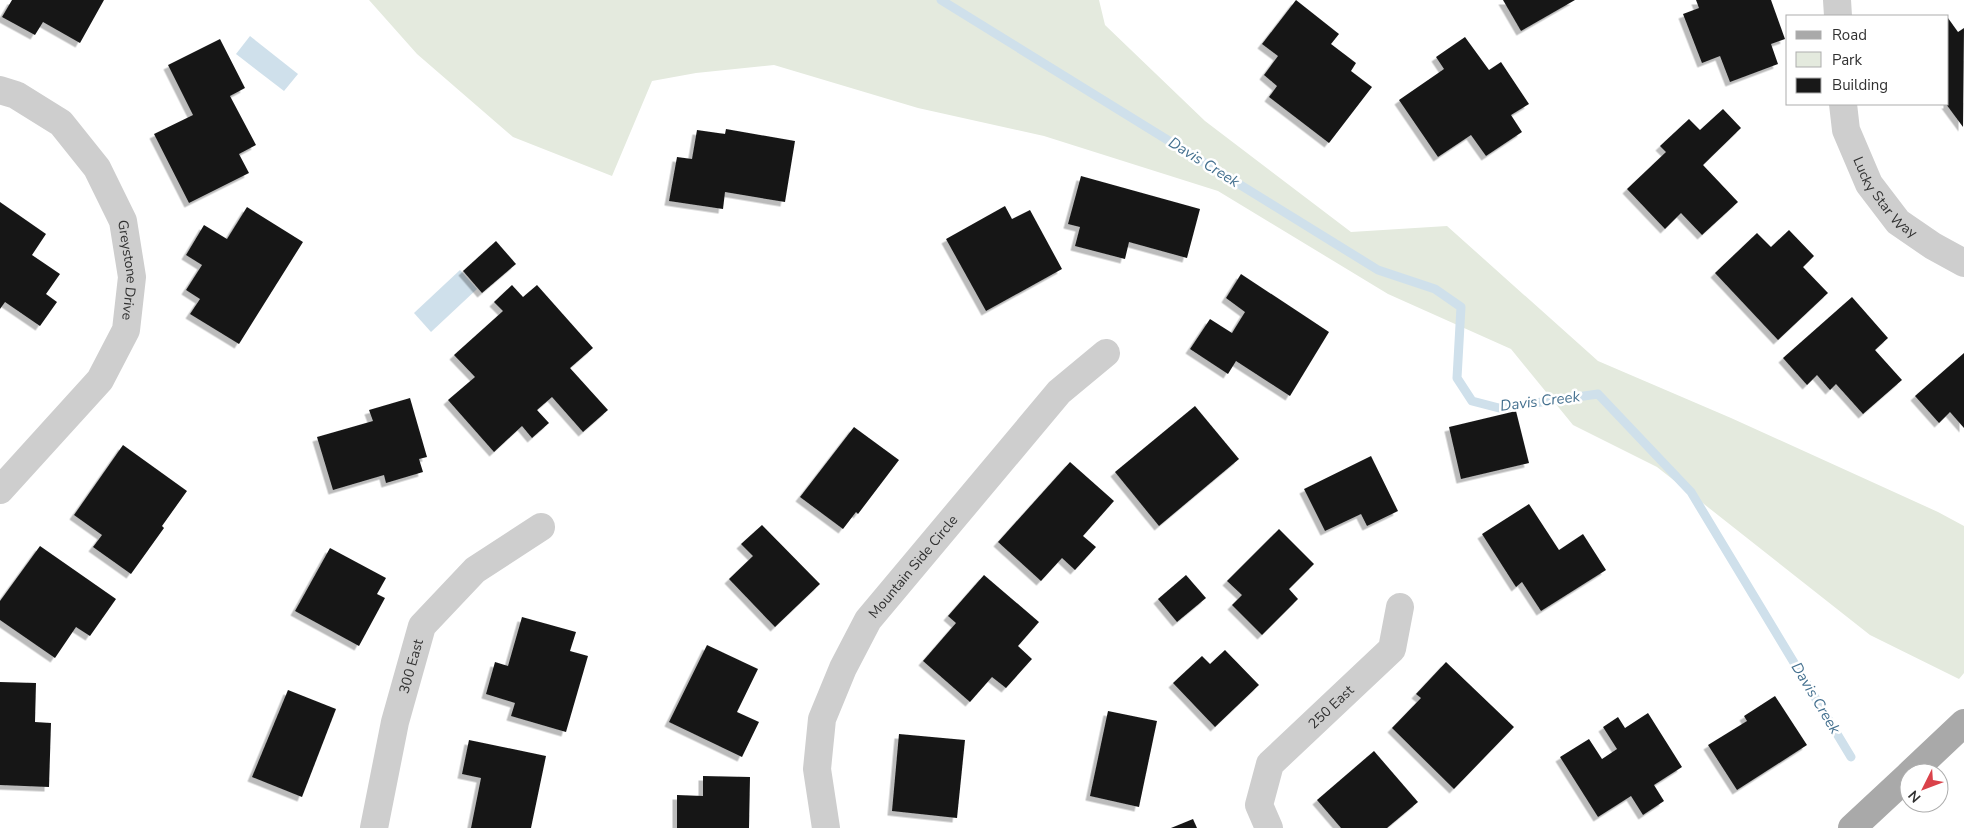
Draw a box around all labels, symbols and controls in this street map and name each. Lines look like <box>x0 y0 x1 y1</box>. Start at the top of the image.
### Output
legend <box>1786 15 1949 105</box>
text: Road <box>1832 25 1867 45</box>
text: Park <box>1832 50 1862 70</box>
text: Building <box>1832 75 1888 95</box>
water label: Davis Creek <box>1165 132 1244 192</box>
street label: Lucky Star Way <box>1848 154 1921 243</box>
street label: Greystone Drive <box>113 219 141 321</box>
water label: Davis Creek <box>1499 386 1581 416</box>
street label: Mountain Side Circle <box>864 511 962 623</box>
street label: 300 East <box>394 637 428 696</box>
water label: Davis Creek <box>1787 659 1845 738</box>
street label: 250 East <box>1304 681 1358 733</box>
north arrow <box>1899 763 1949 813</box>
text: N <box>1904 786 1925 807</box>

